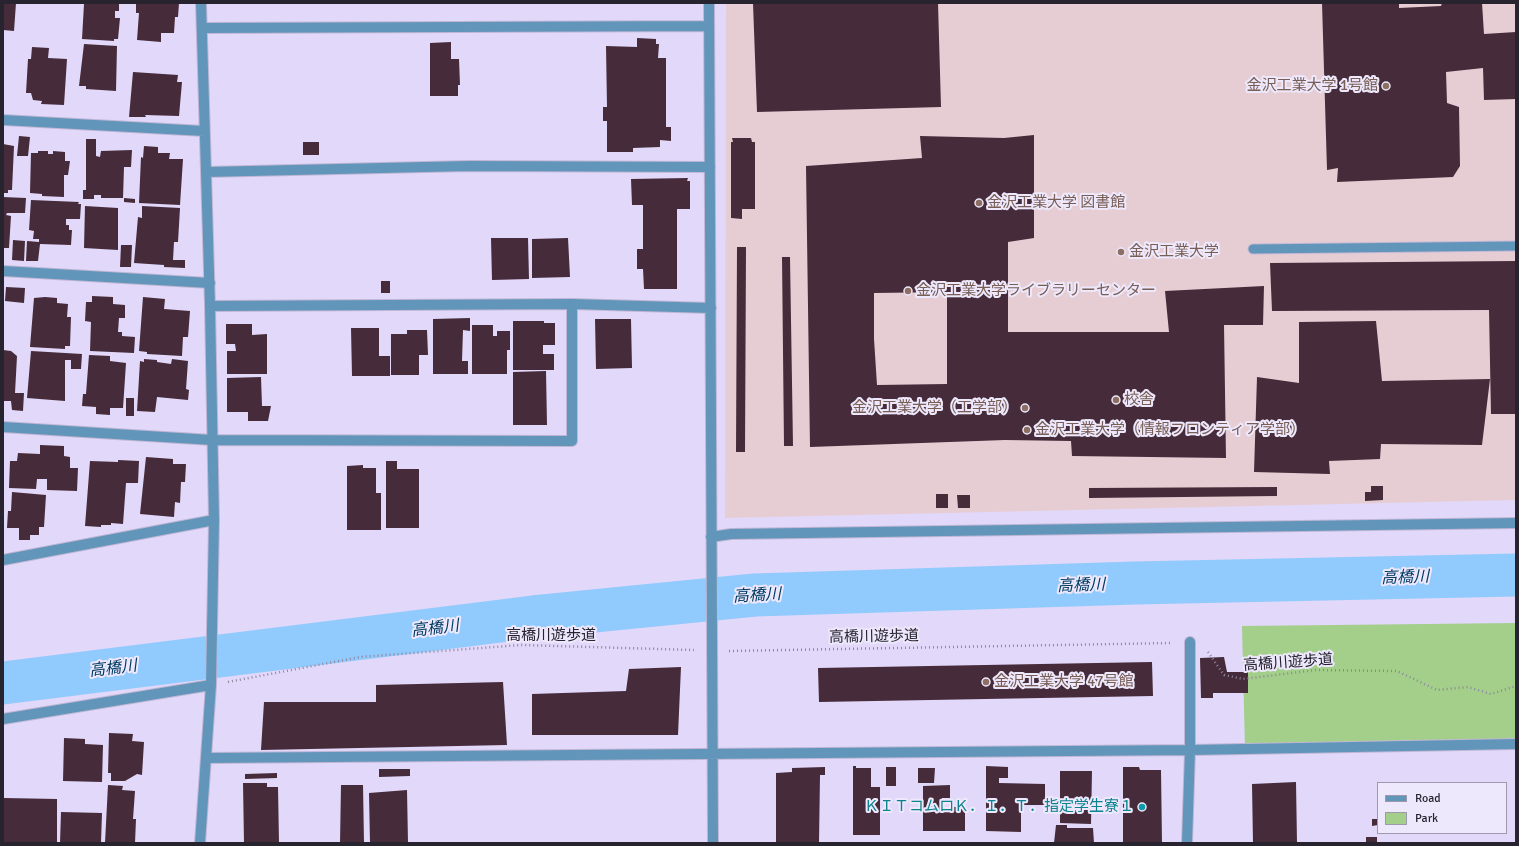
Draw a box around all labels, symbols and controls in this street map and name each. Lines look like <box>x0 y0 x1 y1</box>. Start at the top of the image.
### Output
place label: 金沢工業大学 1号館 <box>1247 77 1378 95</box>
marker: 金沢工業大学 1号館 <box>1381 81 1391 91</box>
place label: 金沢工業大学 図書館 <box>987 194 1125 212</box>
marker: 金沢工業大学 図書館 <box>974 198 984 208</box>
place label: 金沢工業大学 <box>1129 243 1219 261</box>
marker: 金沢工業大学 <box>1116 247 1126 257</box>
place label: 金沢工業大学ライブラリーセンター <box>916 282 1156 300</box>
marker: 金沢工業大学ライブラリーセンター <box>903 286 913 296</box>
place label: 校舎 <box>1124 391 1154 409</box>
marker: 校舎 <box>1111 395 1121 405</box>
place label: 金沢工業大学（工学部） <box>852 399 1017 417</box>
marker: 金沢工業大学（工学部） <box>1020 403 1030 413</box>
place label: 金沢工業大学（情報フロンティア学部） <box>1035 421 1305 439</box>
marker: 金沢工業大学（情報フロンティア学部） <box>1022 425 1032 435</box>
water label: 高橋川 <box>1381 568 1429 588</box>
water label: 高橋川 <box>1057 576 1105 596</box>
water label: 高橋川 <box>733 585 781 607</box>
water label: 高橋川 <box>410 617 460 641</box>
street label: 高橋川遊歩道 <box>506 627 596 645</box>
street label: 高橋川遊歩道 <box>829 627 919 647</box>
street label: 高橋川遊歩道 <box>1242 651 1334 675</box>
water label: 高橋川 <box>88 657 138 681</box>
place label: 金沢工業大学 47号館 <box>994 673 1133 691</box>
marker: 金沢工業大学 47号館 <box>981 677 991 687</box>
legend <box>1377 782 1507 834</box>
text: Road <box>1415 791 1441 806</box>
place label: ＫＩＴコムロＫ．Ｉ．Ｔ．指定学生寮１ <box>864 798 1134 816</box>
marker: ＫＩＴコムロＫ．Ｉ．Ｔ．指定学生寮１ <box>1137 802 1147 812</box>
text: Park <box>1415 811 1438 826</box>

